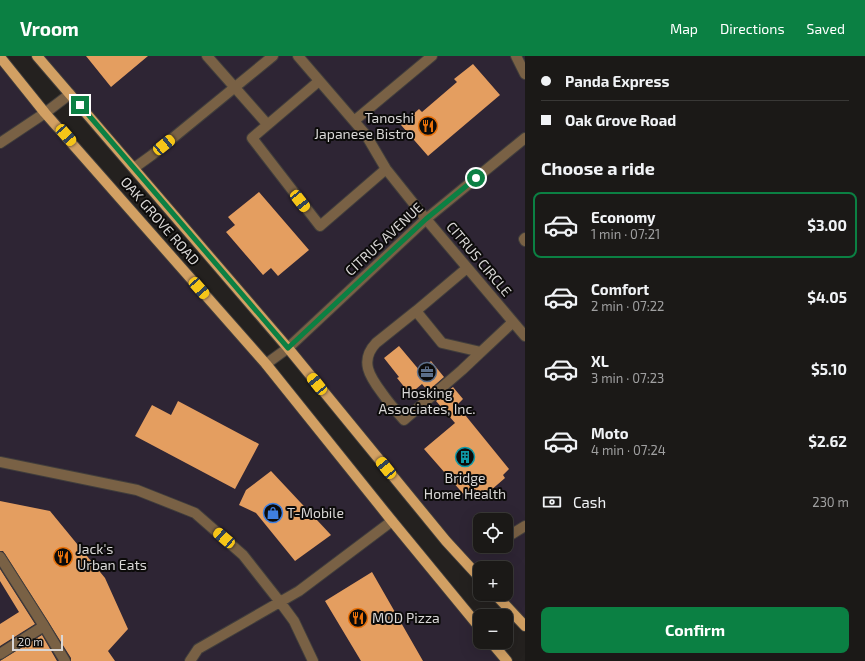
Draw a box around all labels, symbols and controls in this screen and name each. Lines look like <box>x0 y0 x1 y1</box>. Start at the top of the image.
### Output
text: Vroom <box>20 17 79 40</box>
text: Map <box>670 20 698 37</box>
text: Directions <box>720 20 785 37</box>
text: Saved <box>807 20 845 37</box>
text: Panda Express <box>565 72 669 90</box>
route end <box>71 96 89 114</box>
place label: Tanoshi Japanese Bistro <box>314 109 414 142</box>
text: Oak Grove Road <box>565 111 676 129</box>
restaurant icon: Tanoshi Japanese Bistro <box>417 115 439 137</box>
car <box>54 122 78 148</box>
car <box>151 133 177 157</box>
text: Choose a ride <box>541 157 655 179</box>
route start <box>467 169 485 187</box>
street label: OAK GROVE ROAD <box>117 173 203 268</box>
car <box>288 188 312 214</box>
street label: CITRUS AVENUE <box>341 198 426 279</box>
icon: car <box>543 207 579 243</box>
text: Economy <box>591 208 656 226</box>
text: $3.00 <box>807 216 847 234</box>
street label: CITRUS CIRCLE <box>443 218 516 300</box>
text: 1 min · 07:21 <box>591 226 660 242</box>
car <box>187 275 211 301</box>
icon: car <box>543 279 579 315</box>
text: Comfort <box>591 280 649 298</box>
text: $4.05 <box>807 288 847 306</box>
text: 2 min · 07:22 <box>591 298 664 314</box>
icon: car <box>543 351 579 387</box>
text: XL <box>591 352 609 370</box>
text: $5.10 <box>811 360 847 378</box>
office icon: Hosking Associates, Inc. <box>416 361 438 383</box>
text: 3 min · 07:23 <box>591 370 664 386</box>
car <box>305 371 329 397</box>
place label: Hosking Associates, Inc. <box>378 384 476 417</box>
icon: car <box>543 423 579 459</box>
text: Moto <box>591 424 629 442</box>
text: $2.62 <box>808 432 847 450</box>
text: 4 min · 07:24 <box>591 442 666 458</box>
building icon: Bridge Home Health <box>454 446 476 468</box>
car <box>374 455 398 481</box>
place label: Bridge Home Health <box>424 469 506 502</box>
icon: cash <box>541 491 563 513</box>
text: Cash <box>573 493 606 511</box>
text: 230 m <box>812 494 849 510</box>
shop icon: T-Mobile <box>262 502 284 524</box>
place label: T-Mobile <box>287 504 344 521</box>
map controls <box>473 513 513 649</box>
button: locate <box>473 513 513 553</box>
car <box>211 526 237 550</box>
place label: Jack's Urban Eats <box>77 540 147 573</box>
restaurant icon: Jack's Urban Eats <box>52 546 74 568</box>
button: + <box>473 561 513 601</box>
restaurant icon: MOD Pizza <box>347 607 369 629</box>
button: Confirm <box>541 607 849 653</box>
place label: MOD Pizza <box>372 609 440 626</box>
button: − <box>473 609 513 649</box>
scale bar <box>12 633 63 652</box>
text: 20 m <box>18 635 43 648</box>

